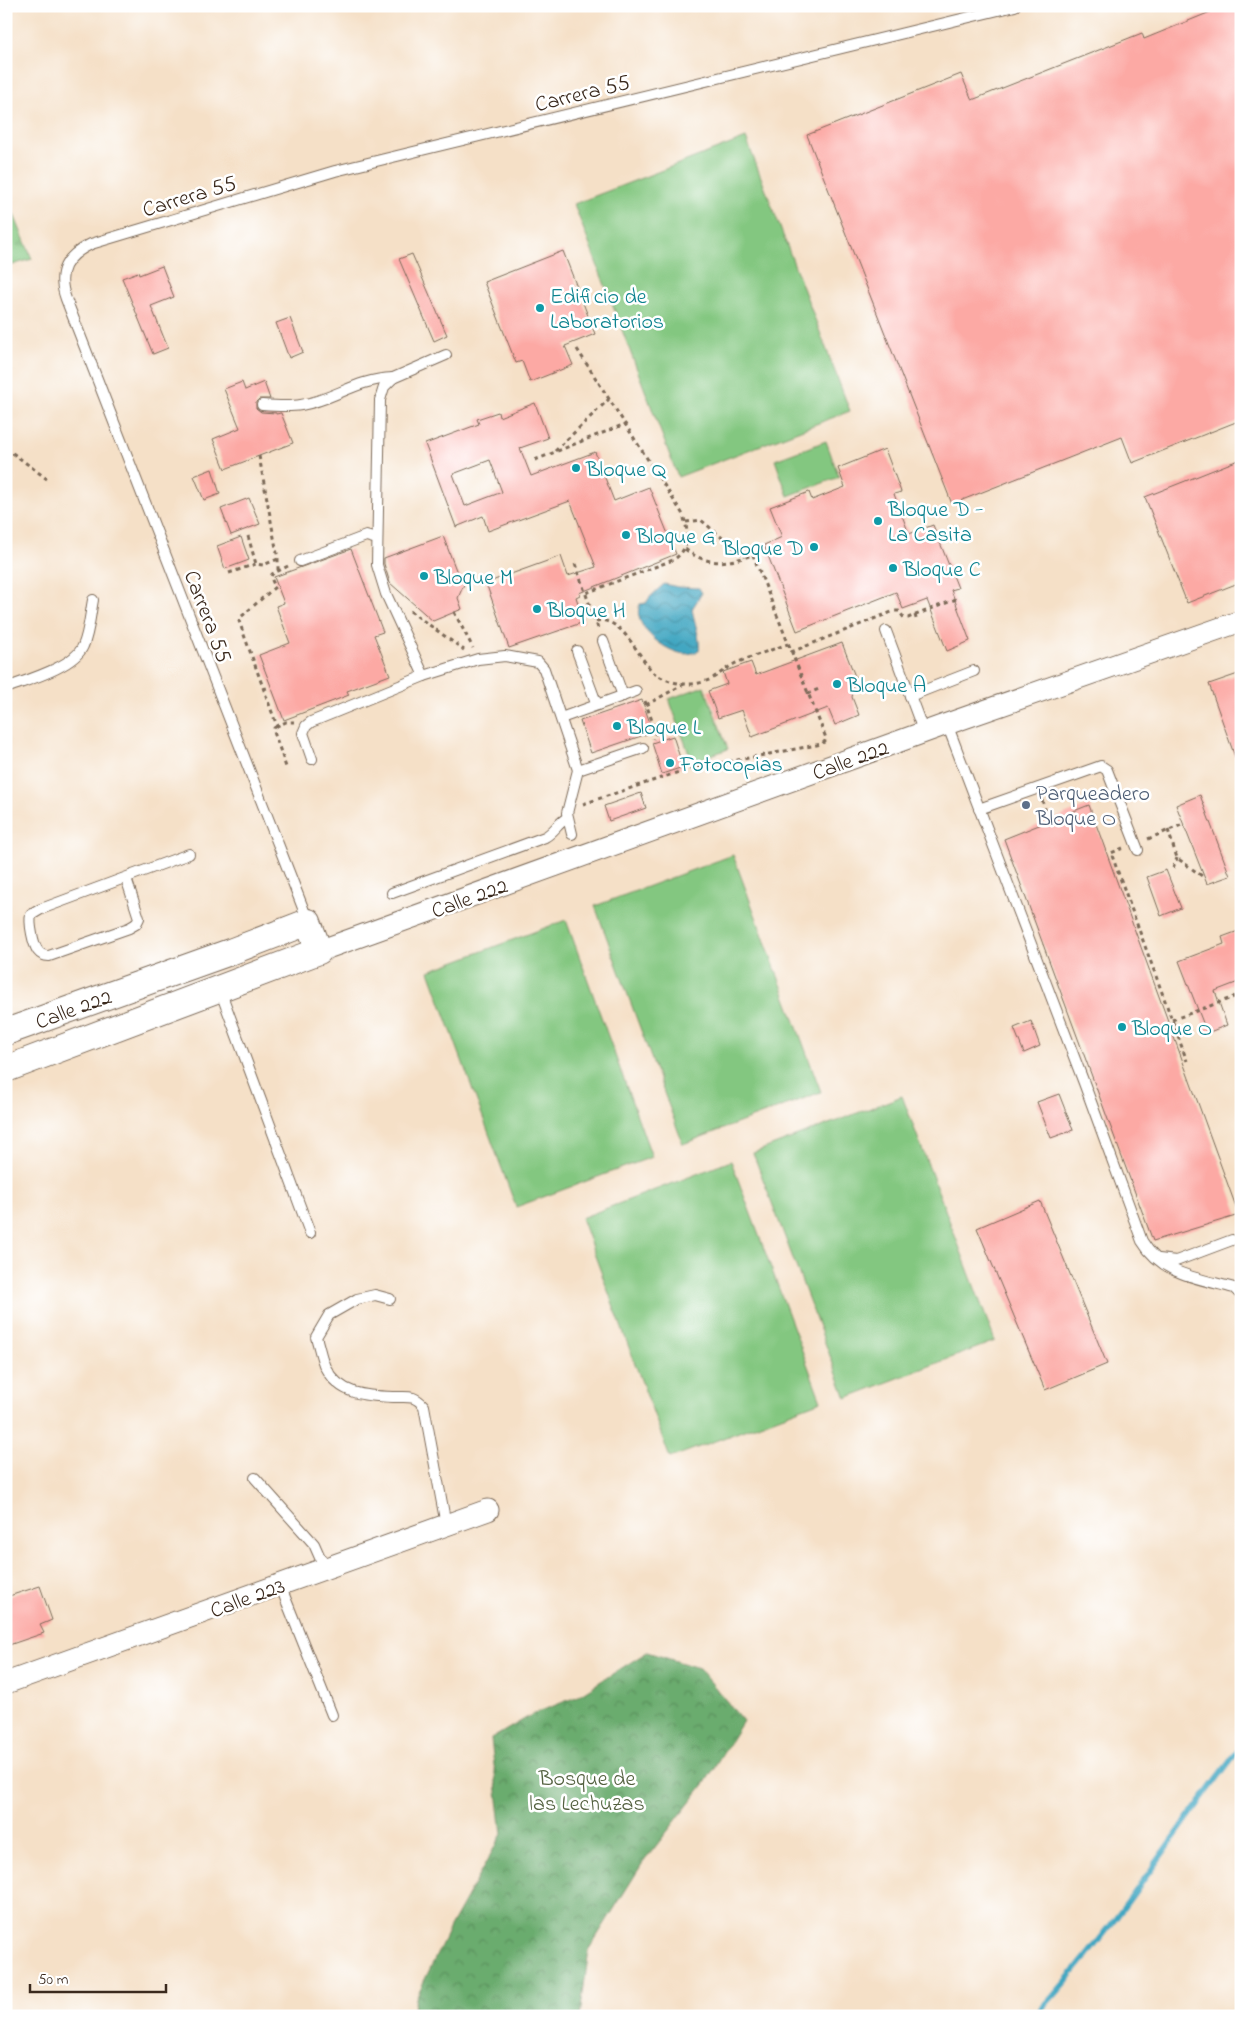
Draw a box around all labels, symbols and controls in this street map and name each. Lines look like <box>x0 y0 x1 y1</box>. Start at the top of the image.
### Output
street label: Carrera 55 <box>532 68 634 122</box>
street label: Carrera 55 <box>139 168 241 227</box>
place label: Edificio de Laboratorios <box>550 282 664 339</box>
marker: Edificio de Laboratorios <box>534 302 546 314</box>
place label: Bloque Q <box>585 455 667 487</box>
marker: Bloque Q <box>570 462 582 474</box>
place label: Bloque D - La Casita <box>887 495 984 552</box>
marker: Bloque D - La Casita <box>872 515 884 527</box>
place label: Bloque G <box>635 522 715 554</box>
marker: Bloque G <box>620 529 632 541</box>
place label: Bloque D <box>721 534 804 566</box>
marker: Bloque D <box>808 541 820 553</box>
place label: Bloque C <box>902 555 981 587</box>
marker: Bloque C <box>887 562 899 574</box>
place label: Bloque M <box>433 563 513 595</box>
street label: Carrera 55 <box>174 566 238 668</box>
marker: Bloque M <box>418 570 430 582</box>
place label: Bloque H <box>546 596 625 628</box>
marker: Bloque H <box>531 603 543 615</box>
place label: Bloque A <box>846 671 926 703</box>
marker: Bloque A <box>831 678 843 690</box>
place label: Bloque L <box>626 713 702 745</box>
marker: Bloque L <box>611 720 623 732</box>
street label: Calle 222 <box>808 733 894 790</box>
place label: Fotocopias <box>679 750 783 782</box>
marker: Fotocopias <box>664 757 676 769</box>
place label: Parqueadero Bloque O <box>1035 779 1150 836</box>
marker: Parqueadero Bloque O <box>1020 799 1032 811</box>
street label: Calle 222 <box>427 871 513 928</box>
street label: Calle 222 <box>31 982 117 1039</box>
place label: Bloque O <box>1131 1014 1212 1046</box>
marker: Bloque O <box>1116 1021 1128 1033</box>
street label: Calle 223 <box>206 1572 290 1628</box>
park label: Bosque de las Lechuzas <box>529 1764 645 1821</box>
scale bar <box>30 1962 166 1994</box>
text: 50 m <box>38 1969 69 1991</box>

